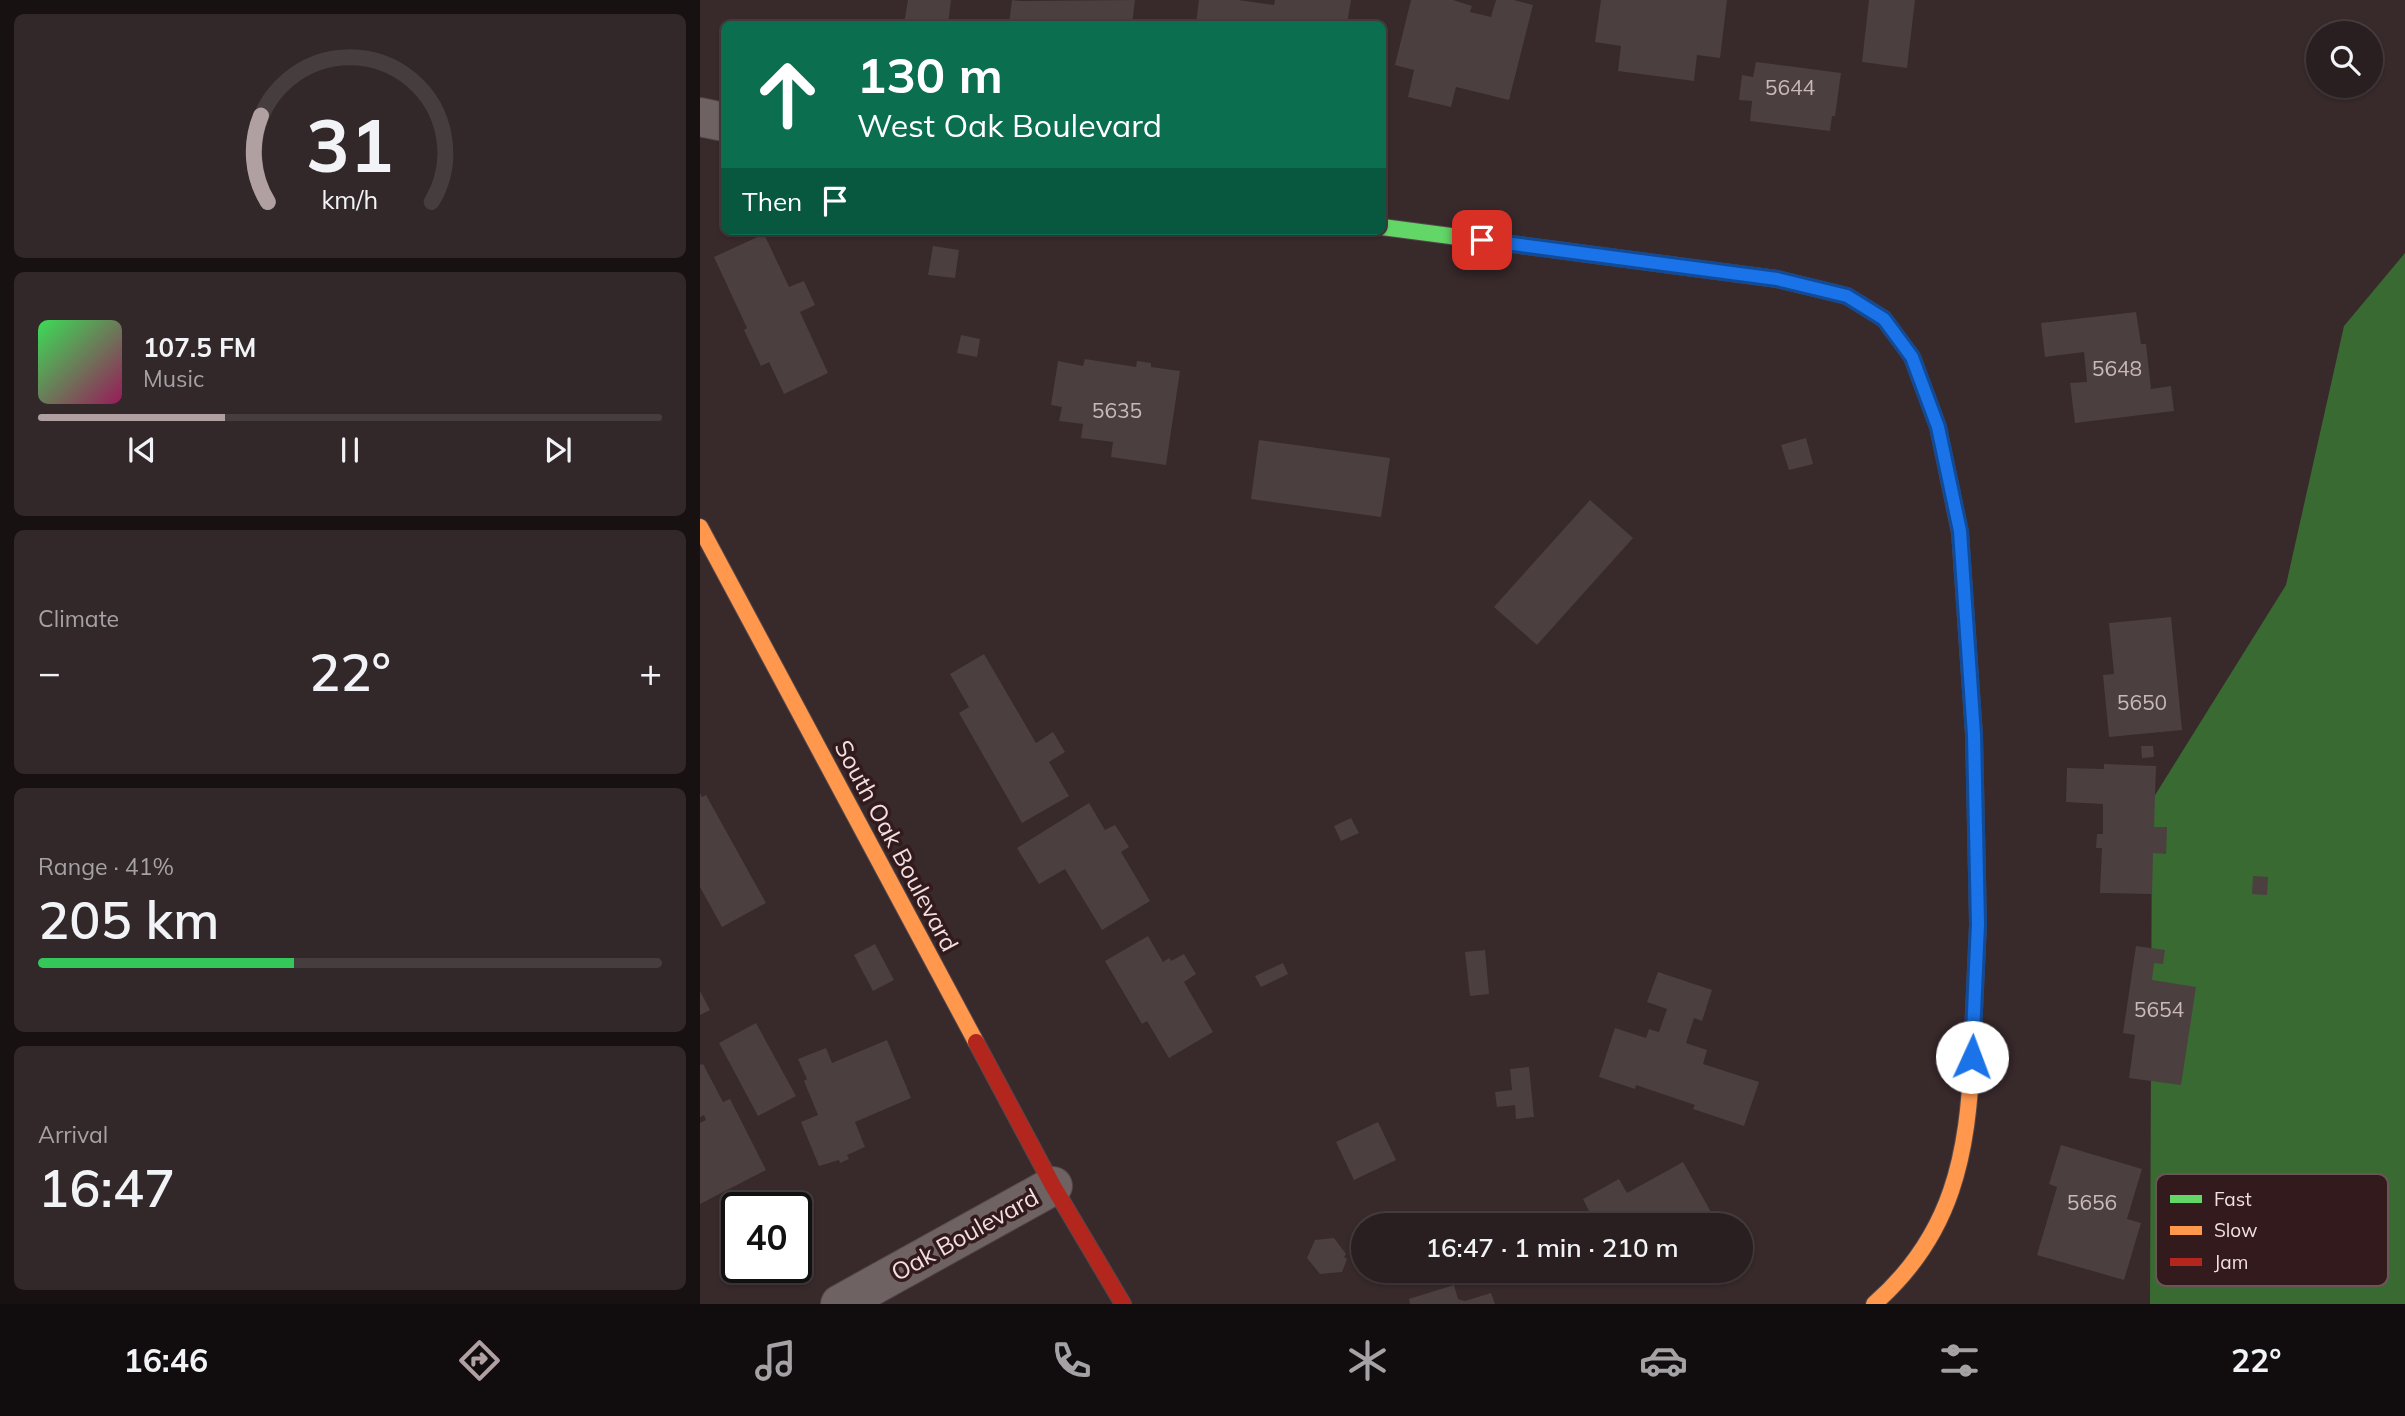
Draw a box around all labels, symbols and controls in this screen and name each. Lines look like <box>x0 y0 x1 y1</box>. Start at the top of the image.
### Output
map controls <box>2306 21 2383 98</box>
button: search <box>2306 21 2383 98</box>
text: 130 m <box>857 44 1003 105</box>
icon: ahead <box>742 49 833 140</box>
house number: 5644 <box>1765 74 1816 100</box>
text: 31 <box>306 99 394 190</box>
text: West Oak Boulevard <box>857 105 1162 145</box>
icon: arrive <box>816 182 854 220</box>
text: km/h <box>322 184 378 215</box>
text: Then <box>742 185 802 218</box>
pin <box>1452 210 1512 270</box>
icon: arrive <box>1463 221 1501 259</box>
text: 107.5 FM <box>143 331 256 364</box>
house number: 5648 <box>2092 355 2142 381</box>
text: Music <box>143 364 204 393</box>
house number: 5635 <box>1092 397 1142 423</box>
icon: previous <box>123 431 161 469</box>
icon: pause <box>331 431 369 469</box>
icon: next <box>539 431 577 469</box>
text: Climate <box>38 604 119 633</box>
text: 22° <box>309 639 391 704</box>
text: − <box>38 648 61 696</box>
text: + <box>639 648 662 696</box>
house number: 5650 <box>2117 689 2167 715</box>
street label: South Oak Boulevard <box>828 735 965 956</box>
text: Range · 41% <box>38 852 174 881</box>
text: 205 km <box>38 887 219 952</box>
house number: 5654 <box>2134 996 2185 1022</box>
position arrow <box>1935 1020 2009 1094</box>
text: Arrival <box>38 1120 108 1149</box>
text: 16:47 <box>38 1155 175 1220</box>
legend <box>2156 1174 2388 1286</box>
street label: Oak Boulevard <box>886 1181 1043 1287</box>
text: Fast <box>2214 1187 2252 1211</box>
house number: 5656 <box>2067 1189 2117 1215</box>
speed limit sign: 40 <box>721 1192 812 1283</box>
text: Slow <box>2214 1218 2258 1242</box>
text: 16:47 · 1 min · 210 m <box>1425 1231 1679 1264</box>
text: Jam <box>2214 1250 2248 1274</box>
icon: directions <box>455 1336 504 1385</box>
icon: music <box>751 1336 800 1385</box>
icon: phone <box>1047 1336 1096 1385</box>
icon: climate <box>1343 1336 1392 1385</box>
icon: car <box>1639 1336 1688 1385</box>
icon: filters <box>1935 1336 1984 1385</box>
text: 16:46 <box>123 1340 208 1380</box>
text: 22° <box>2231 1340 2281 1380</box>

